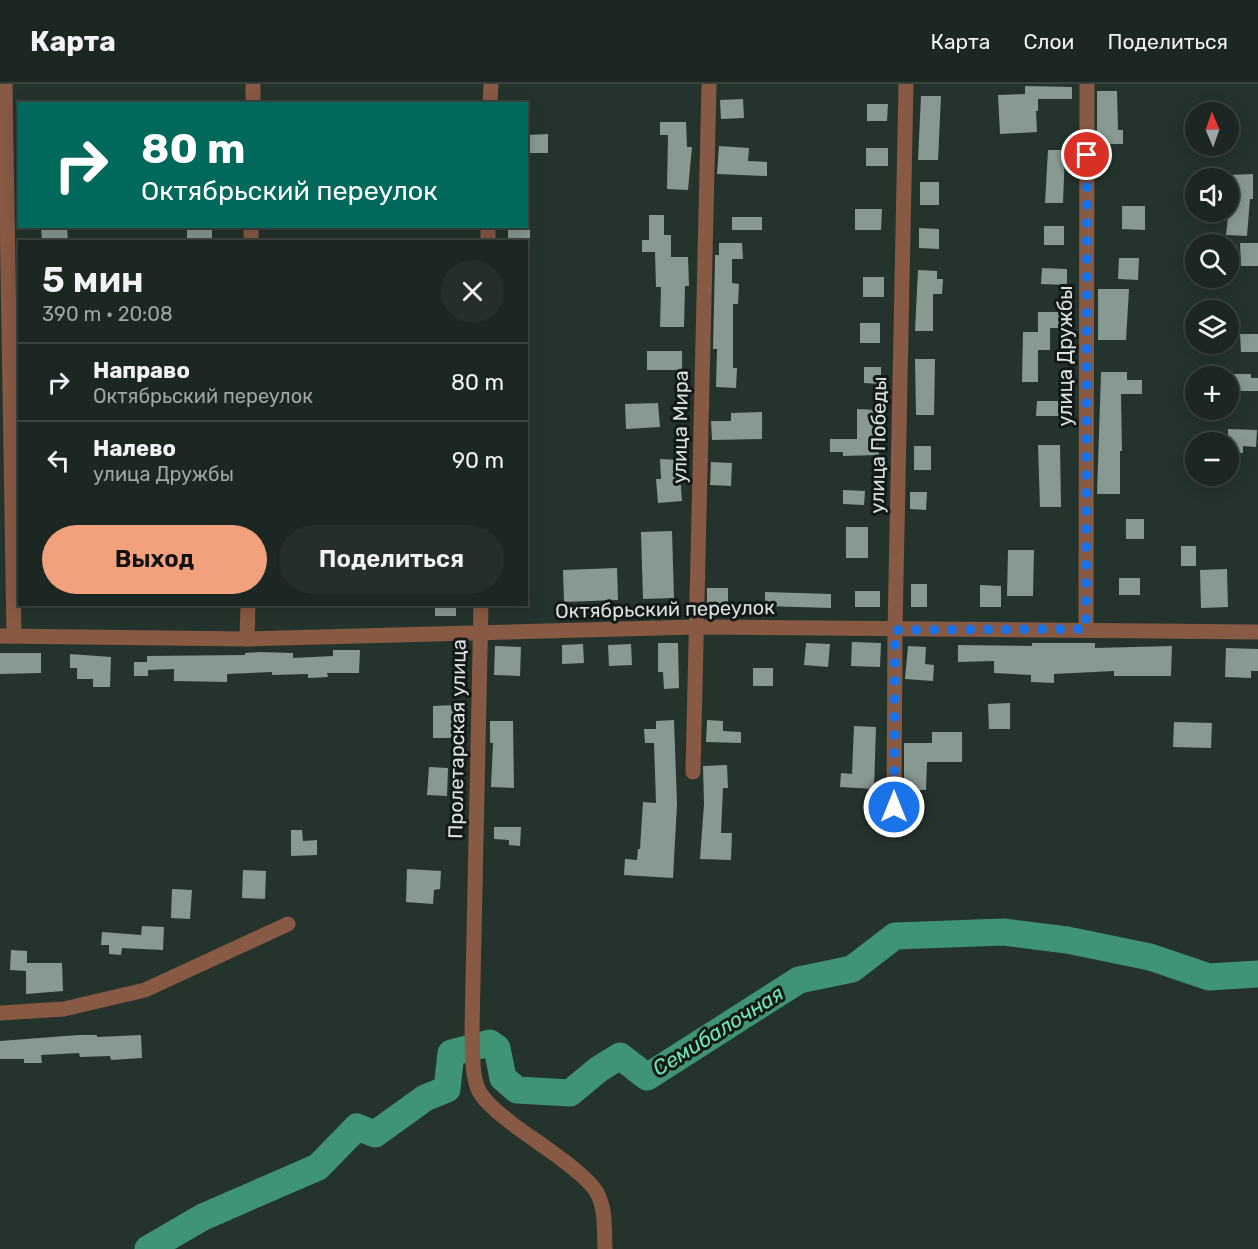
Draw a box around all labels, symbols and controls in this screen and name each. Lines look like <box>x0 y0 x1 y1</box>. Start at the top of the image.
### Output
text: Карта <box>30 25 116 58</box>
text: Карта <box>930 29 990 54</box>
text: Слои <box>1023 29 1074 54</box>
text: Поделиться <box>1107 29 1228 54</box>
north arrow <box>1185 102 1239 156</box>
map controls <box>1185 102 1239 486</box>
text: 80 m <box>141 124 245 174</box>
icon: right <box>42 126 120 204</box>
pin <box>1061 129 1112 180</box>
icon: arrive <box>1070 138 1103 171</box>
button: sound <box>1185 168 1239 222</box>
text: Октябрьский переулок <box>141 175 438 207</box>
button: search <box>1185 234 1239 288</box>
text: 5 мин <box>42 258 144 301</box>
button: close <box>441 260 504 323</box>
street label: улица Дружбы <box>1053 286 1077 426</box>
button: layers <box>1185 300 1239 354</box>
text: 390 m · 20:08 <box>42 302 173 326</box>
text: Направо <box>93 357 190 384</box>
icon: right <box>42 366 75 399</box>
button: + <box>1185 366 1239 420</box>
text: 80 m <box>451 369 504 396</box>
street label: улица Мира <box>667 370 693 484</box>
street label: улица Победы <box>865 376 891 514</box>
text: Октябрьский переулок <box>93 384 313 408</box>
button: − <box>1185 432 1239 486</box>
text: Налево <box>93 435 176 462</box>
icon: left <box>42 444 75 477</box>
text: 90 m <box>452 447 504 474</box>
text: улица Дружбы <box>93 462 234 486</box>
button: Выход <box>42 525 267 594</box>
button: Поделиться <box>279 525 504 594</box>
street label: Октябрьский переулок <box>555 595 775 623</box>
street label: Пролетарская улица <box>443 639 471 839</box>
position arrow <box>862 775 926 839</box>
water label: Семибалочная <box>648 980 788 1081</box>

